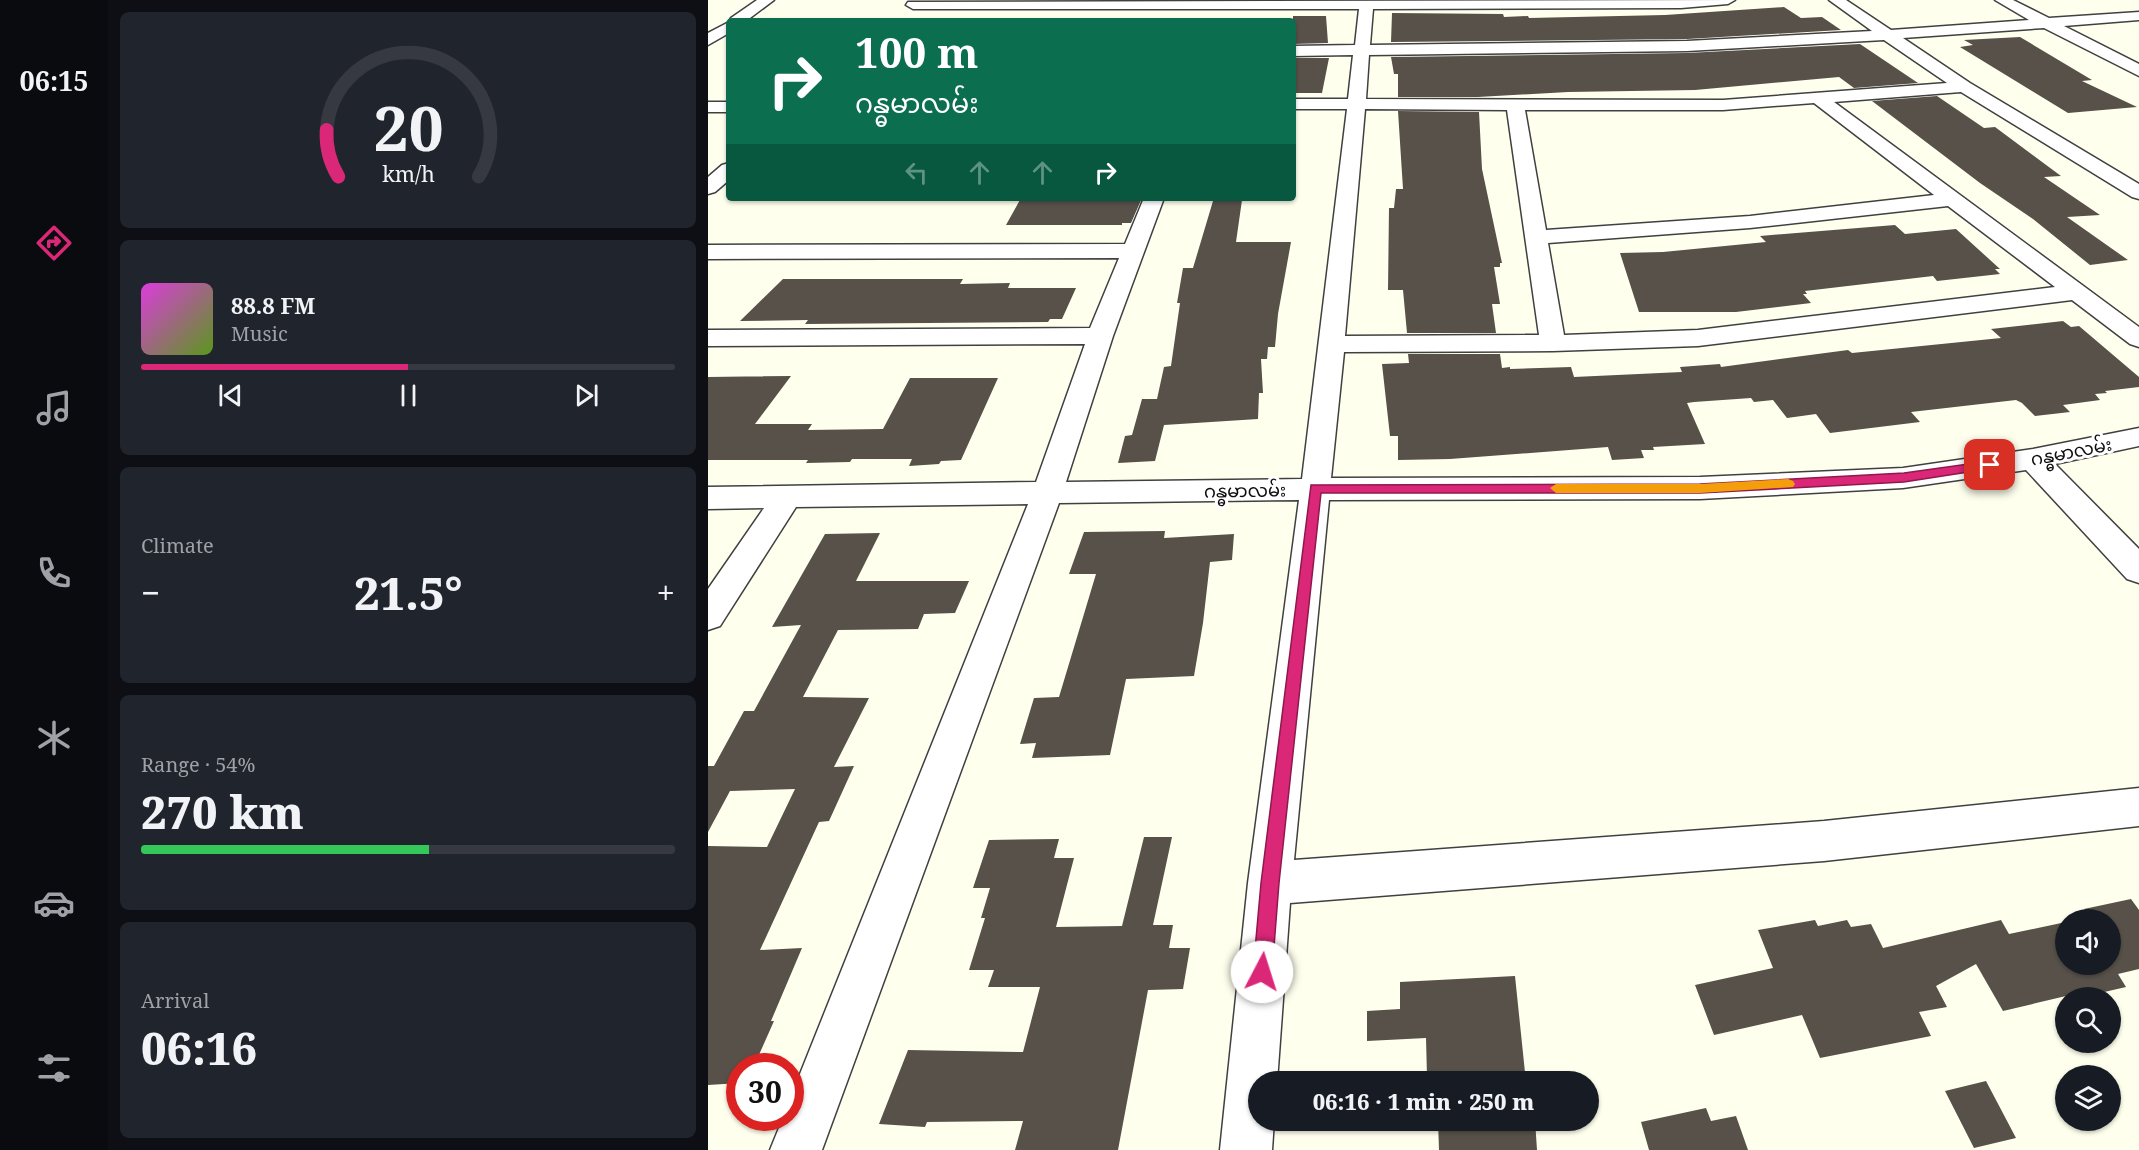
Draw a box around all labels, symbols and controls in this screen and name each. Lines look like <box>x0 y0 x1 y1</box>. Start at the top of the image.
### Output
text: 100 m <box>855 23 979 80</box>
icon: right <box>756 42 834 120</box>
text: 06:15 <box>19 62 89 99</box>
text: 20 <box>373 84 443 169</box>
text: ဂန္ဓမာလမ်း <box>855 84 979 121</box>
icon: left <box>900 156 933 189</box>
icon: ahead <box>963 156 996 189</box>
icon: ahead <box>1026 156 1059 189</box>
icon: right <box>1089 156 1122 189</box>
text: km/h <box>382 159 435 188</box>
icon: directions <box>33 222 75 264</box>
text: 88.8 FM <box>231 290 315 320</box>
text: Music <box>231 320 288 347</box>
icon: previous <box>214 379 247 412</box>
icon: pause <box>392 379 425 412</box>
icon: next <box>570 379 603 412</box>
icon: music <box>33 387 75 429</box>
street label: ဂန္ဓမာလမ်း <box>2028 431 2115 475</box>
pin <box>1964 439 2015 490</box>
icon: arrive <box>1973 448 2006 481</box>
street label: ဂန္ဓမာလမ်း <box>1204 477 1286 507</box>
text: Climate <box>141 532 214 559</box>
icon: phone <box>33 552 75 594</box>
text: 21.5° <box>354 562 463 623</box>
text: − <box>141 570 160 615</box>
text: + <box>657 570 675 615</box>
icon: climate <box>33 717 75 759</box>
text: Range · 54% <box>141 751 255 778</box>
text: 270 km <box>141 781 304 842</box>
icon: car <box>33 882 75 924</box>
map controls <box>2055 909 2121 1131</box>
button: sound <box>2055 909 2121 975</box>
position arrow <box>1230 940 1294 1004</box>
text: Arrival <box>141 987 209 1014</box>
button: search <box>2055 987 2121 1053</box>
text: 06:16 <box>141 1017 257 1078</box>
icon: filters <box>33 1047 75 1089</box>
speed limit sign: 30 <box>726 1053 804 1131</box>
button: layers <box>2055 1065 2121 1131</box>
text: 06:16 · 1 min · 250 m <box>1313 1086 1534 1116</box>

